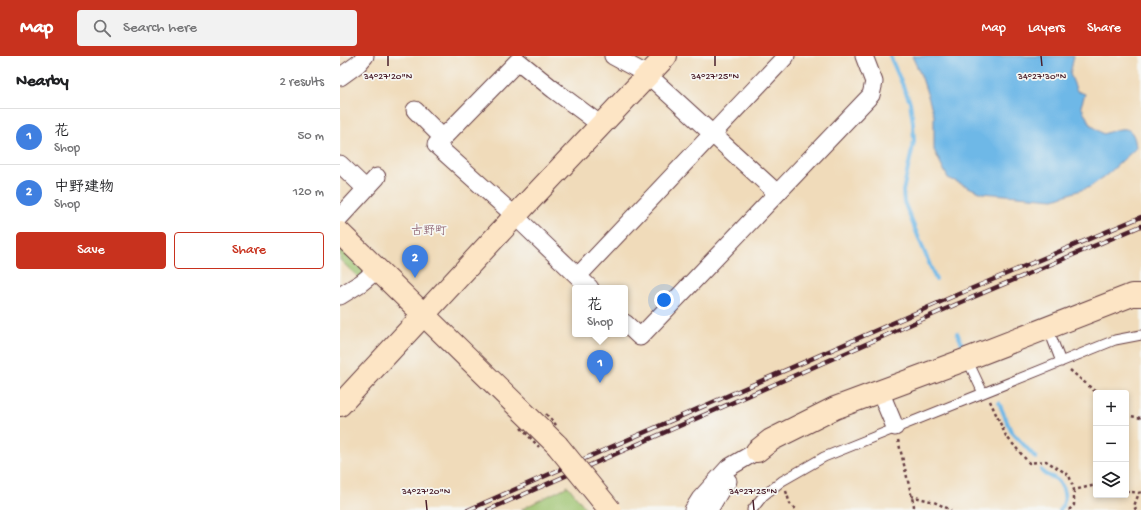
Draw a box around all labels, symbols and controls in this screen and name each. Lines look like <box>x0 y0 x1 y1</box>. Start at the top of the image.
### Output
search box <box>77 10 357 46</box>
text: Map <box>20 17 53 40</box>
icon: search <box>91 17 113 39</box>
text: Search here <box>123 19 197 37</box>
text: Map <box>982 20 1006 37</box>
text: Layers <box>1028 20 1065 37</box>
text: Share <box>1087 20 1121 37</box>
text: 34°27'20"N <box>363 71 413 83</box>
text: 34°27'25"N <box>690 71 739 83</box>
text: 34°27'30"N <box>1017 71 1067 83</box>
text: Nearby <box>16 72 69 92</box>
text: 2 results <box>279 75 324 90</box>
text: 花 <box>54 123 69 141</box>
text: 1 <box>26 129 32 144</box>
text: 50 m <box>297 129 324 144</box>
text: Shop <box>54 141 80 156</box>
text: 中野建物 <box>54 179 114 197</box>
text: 2 <box>26 185 32 200</box>
text: 120 m <box>293 185 324 200</box>
text: Shop <box>54 197 80 212</box>
district label: 古野町 <box>411 224 447 239</box>
button: Save <box>16 232 166 269</box>
button: Share <box>174 232 324 269</box>
pin: 2 <box>402 245 428 278</box>
popup <box>572 285 628 337</box>
your location <box>654 290 674 310</box>
text: 花 <box>587 297 602 315</box>
text: Shop <box>587 315 613 330</box>
pin: 1 <box>587 350 613 383</box>
map controls <box>1093 390 1129 498</box>
button: + <box>1093 390 1129 426</box>
button: − <box>1093 426 1129 462</box>
button: layers <box>1093 462 1129 498</box>
text: 34°27'20"N <box>401 486 451 498</box>
text: 34°27'25"N <box>728 486 777 498</box>

